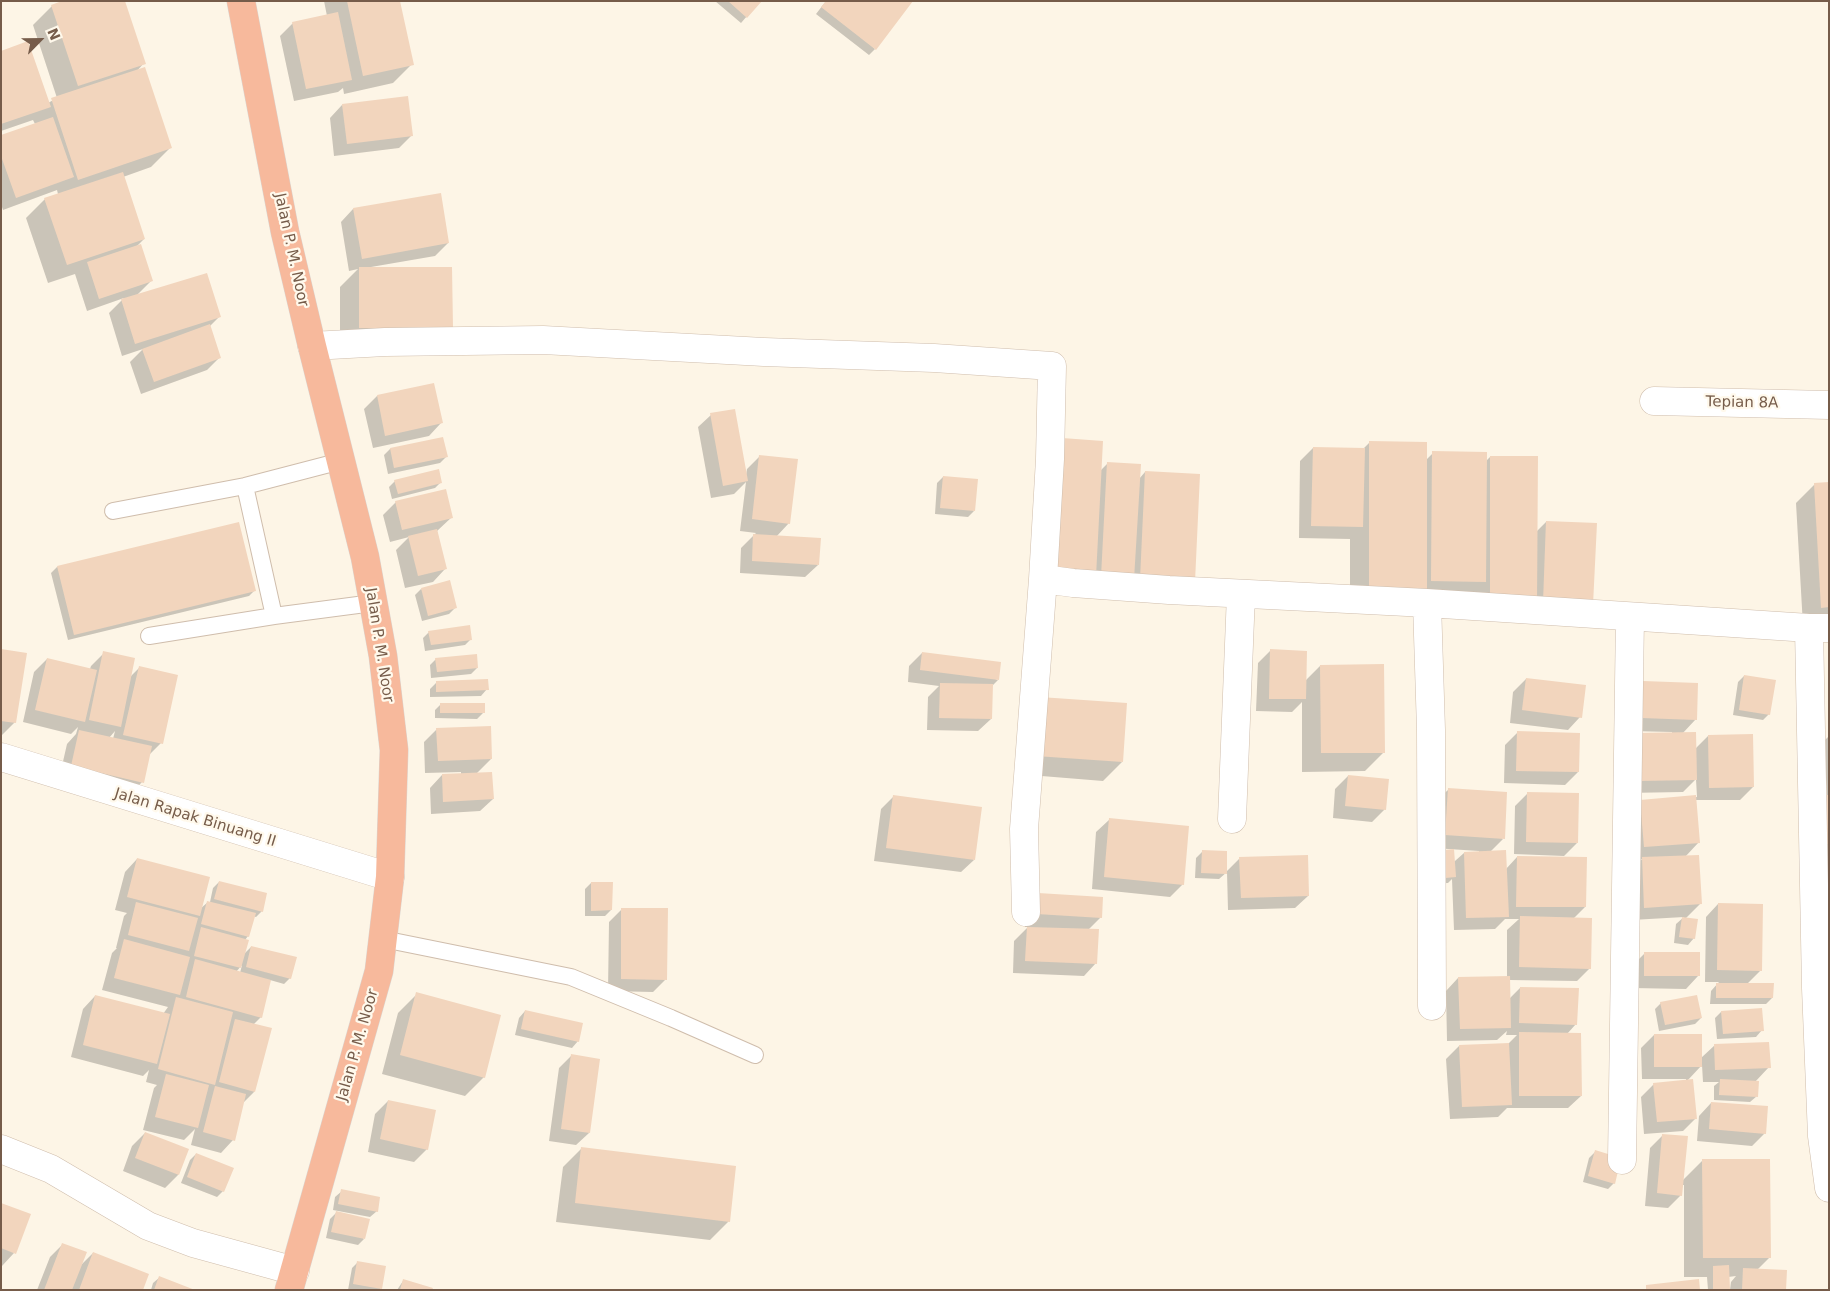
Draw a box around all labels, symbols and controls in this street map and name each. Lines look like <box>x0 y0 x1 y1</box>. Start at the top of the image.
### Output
north arrow <box>15 15 65 65</box>
text: N <box>44 26 63 43</box>
street label: Jalan P. M. Noor <box>270 192 312 308</box>
street label: Tepian 8A <box>1705 393 1779 413</box>
street label: Jalan P. M. Noor <box>361 586 397 704</box>
street label: Jalan Rapak Binuang II <box>112 785 278 851</box>
street label: Jalan P. M. Noor <box>333 987 383 1103</box>

